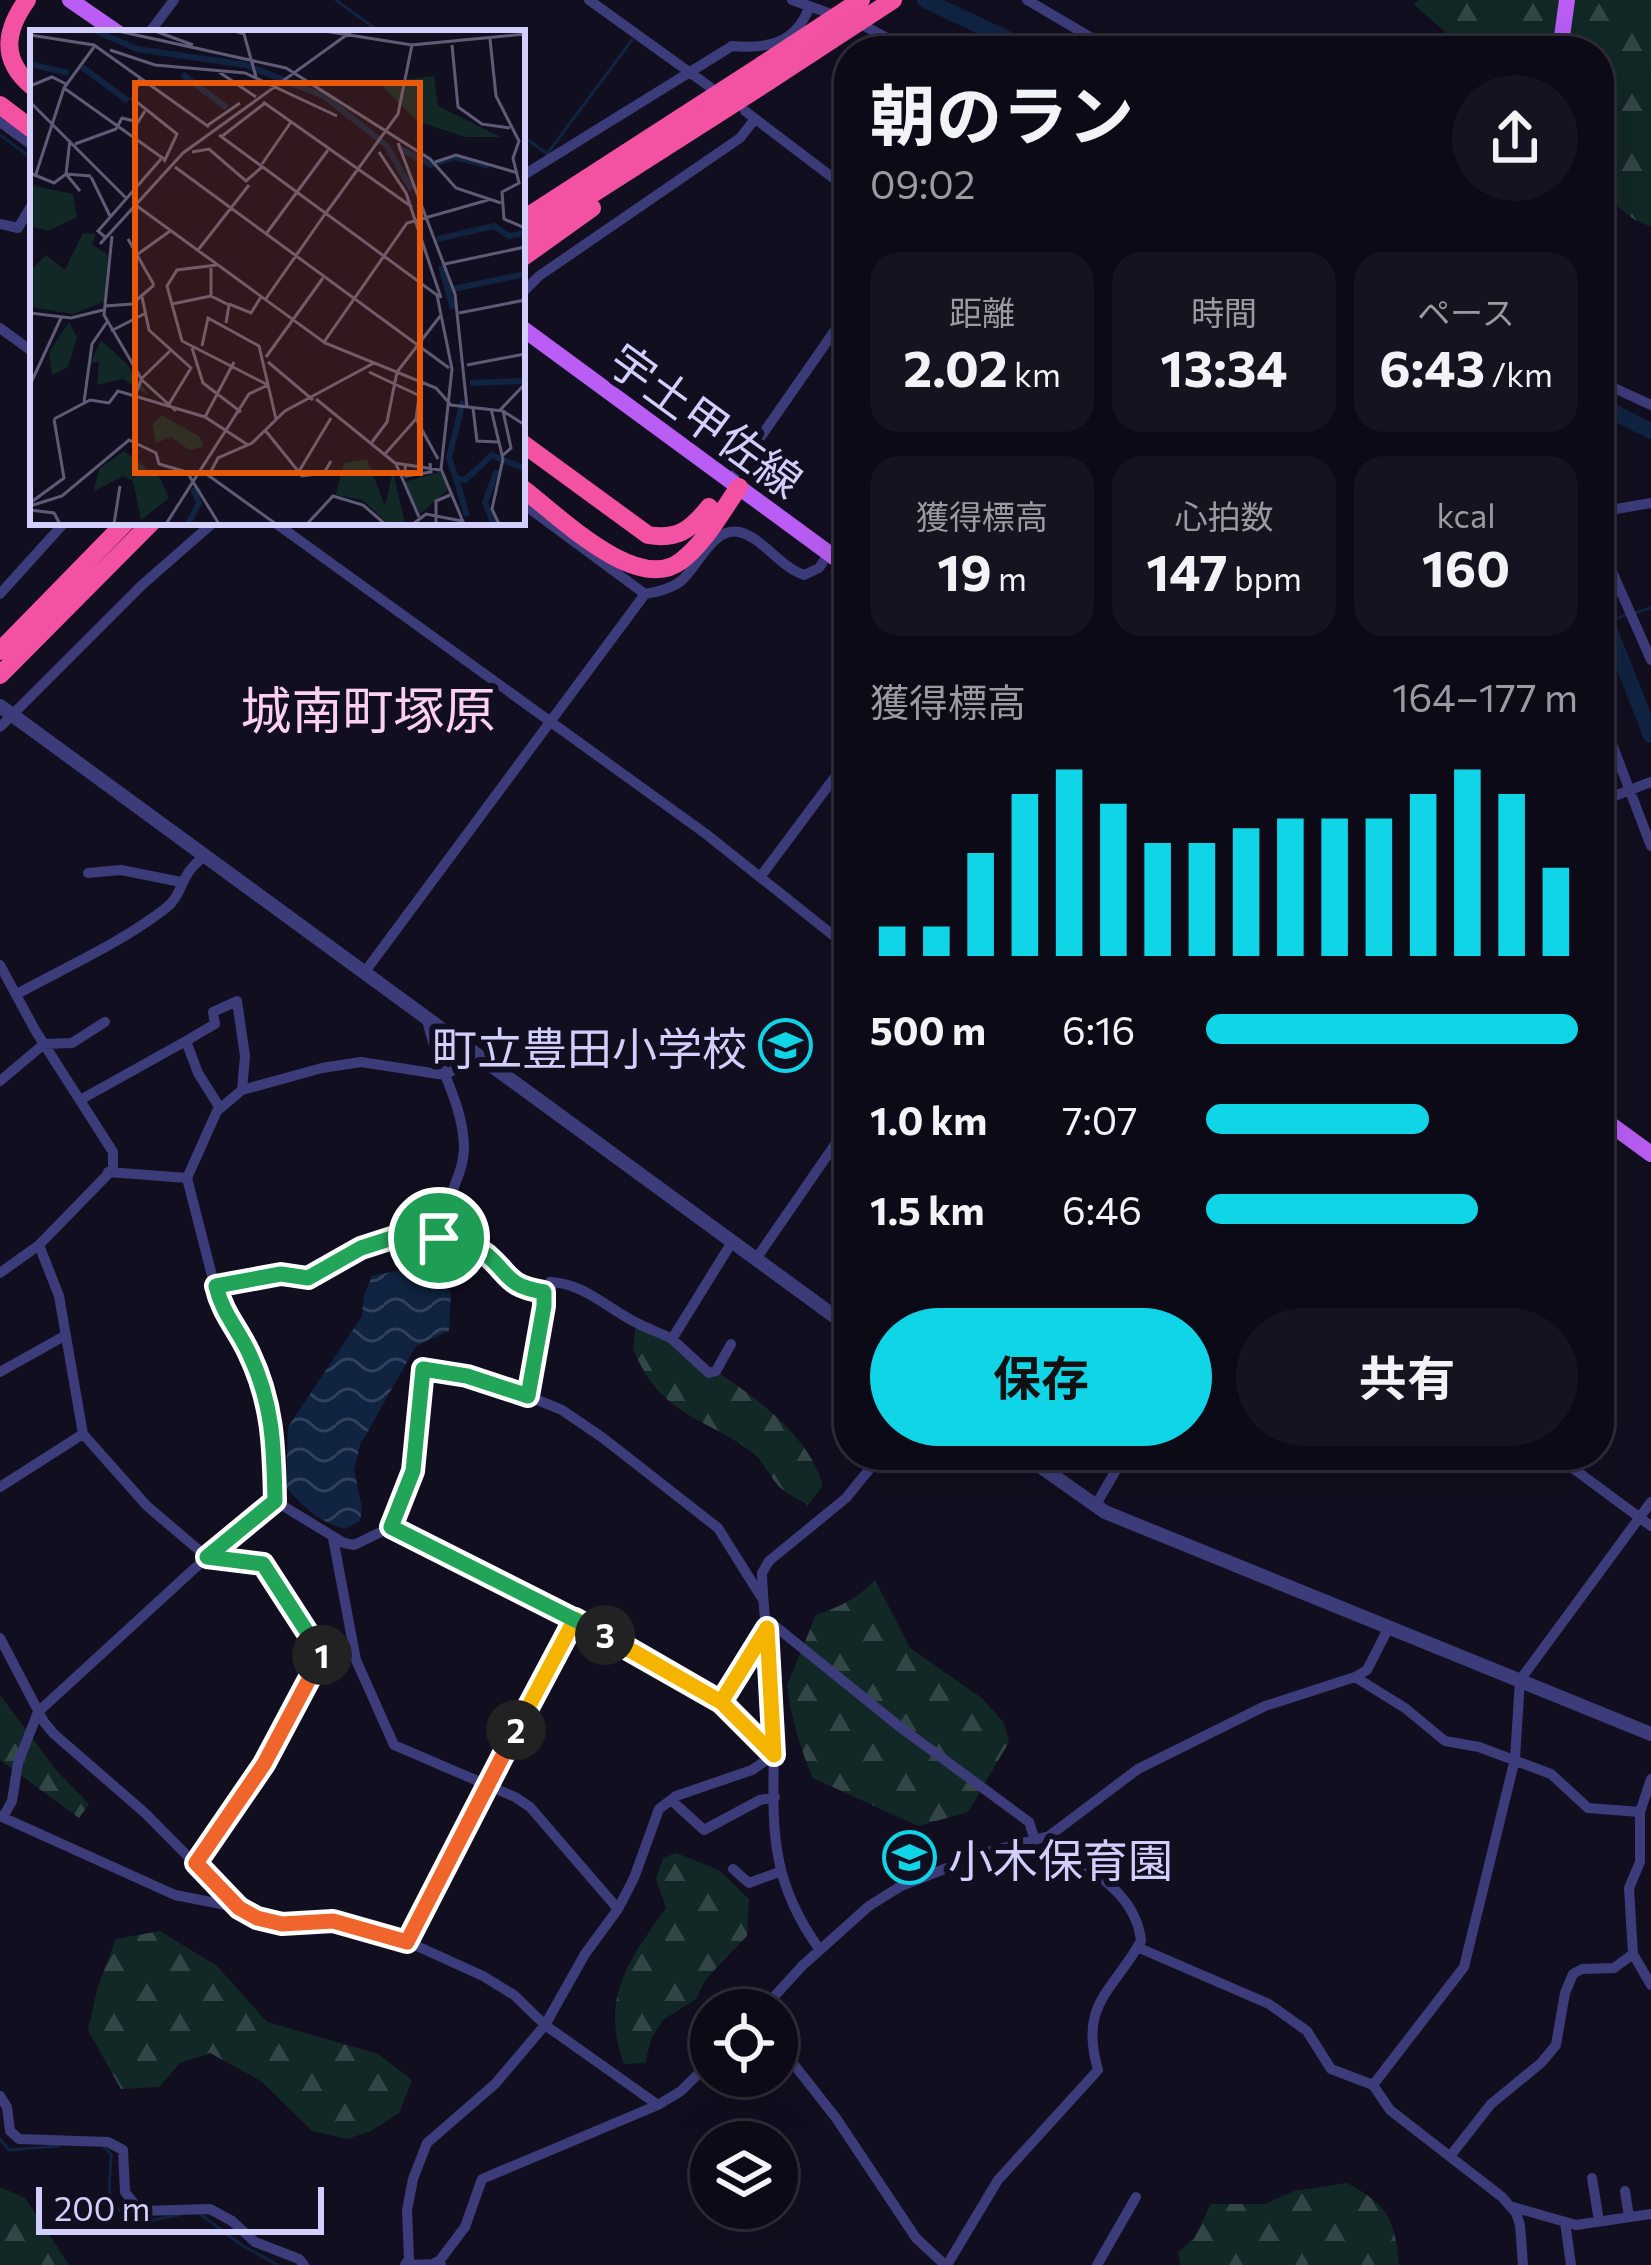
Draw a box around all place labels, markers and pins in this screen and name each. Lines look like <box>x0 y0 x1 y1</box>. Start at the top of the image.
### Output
school or university icon: 町立豊田小学校 <box>758 1018 814 1074</box>
place label: 町立豊田小学校 <box>432 1019 747 1074</box>
pin <box>388 1187 490 1289</box>
pin: 3 <box>575 1605 635 1665</box>
pin: 1 <box>292 1625 352 1685</box>
pin: 2 <box>486 1700 546 1760</box>
school or university icon: 小木保育園 <box>881 1830 937 1886</box>
place label: 小木保育園 <box>948 1831 1173 1886</box>

